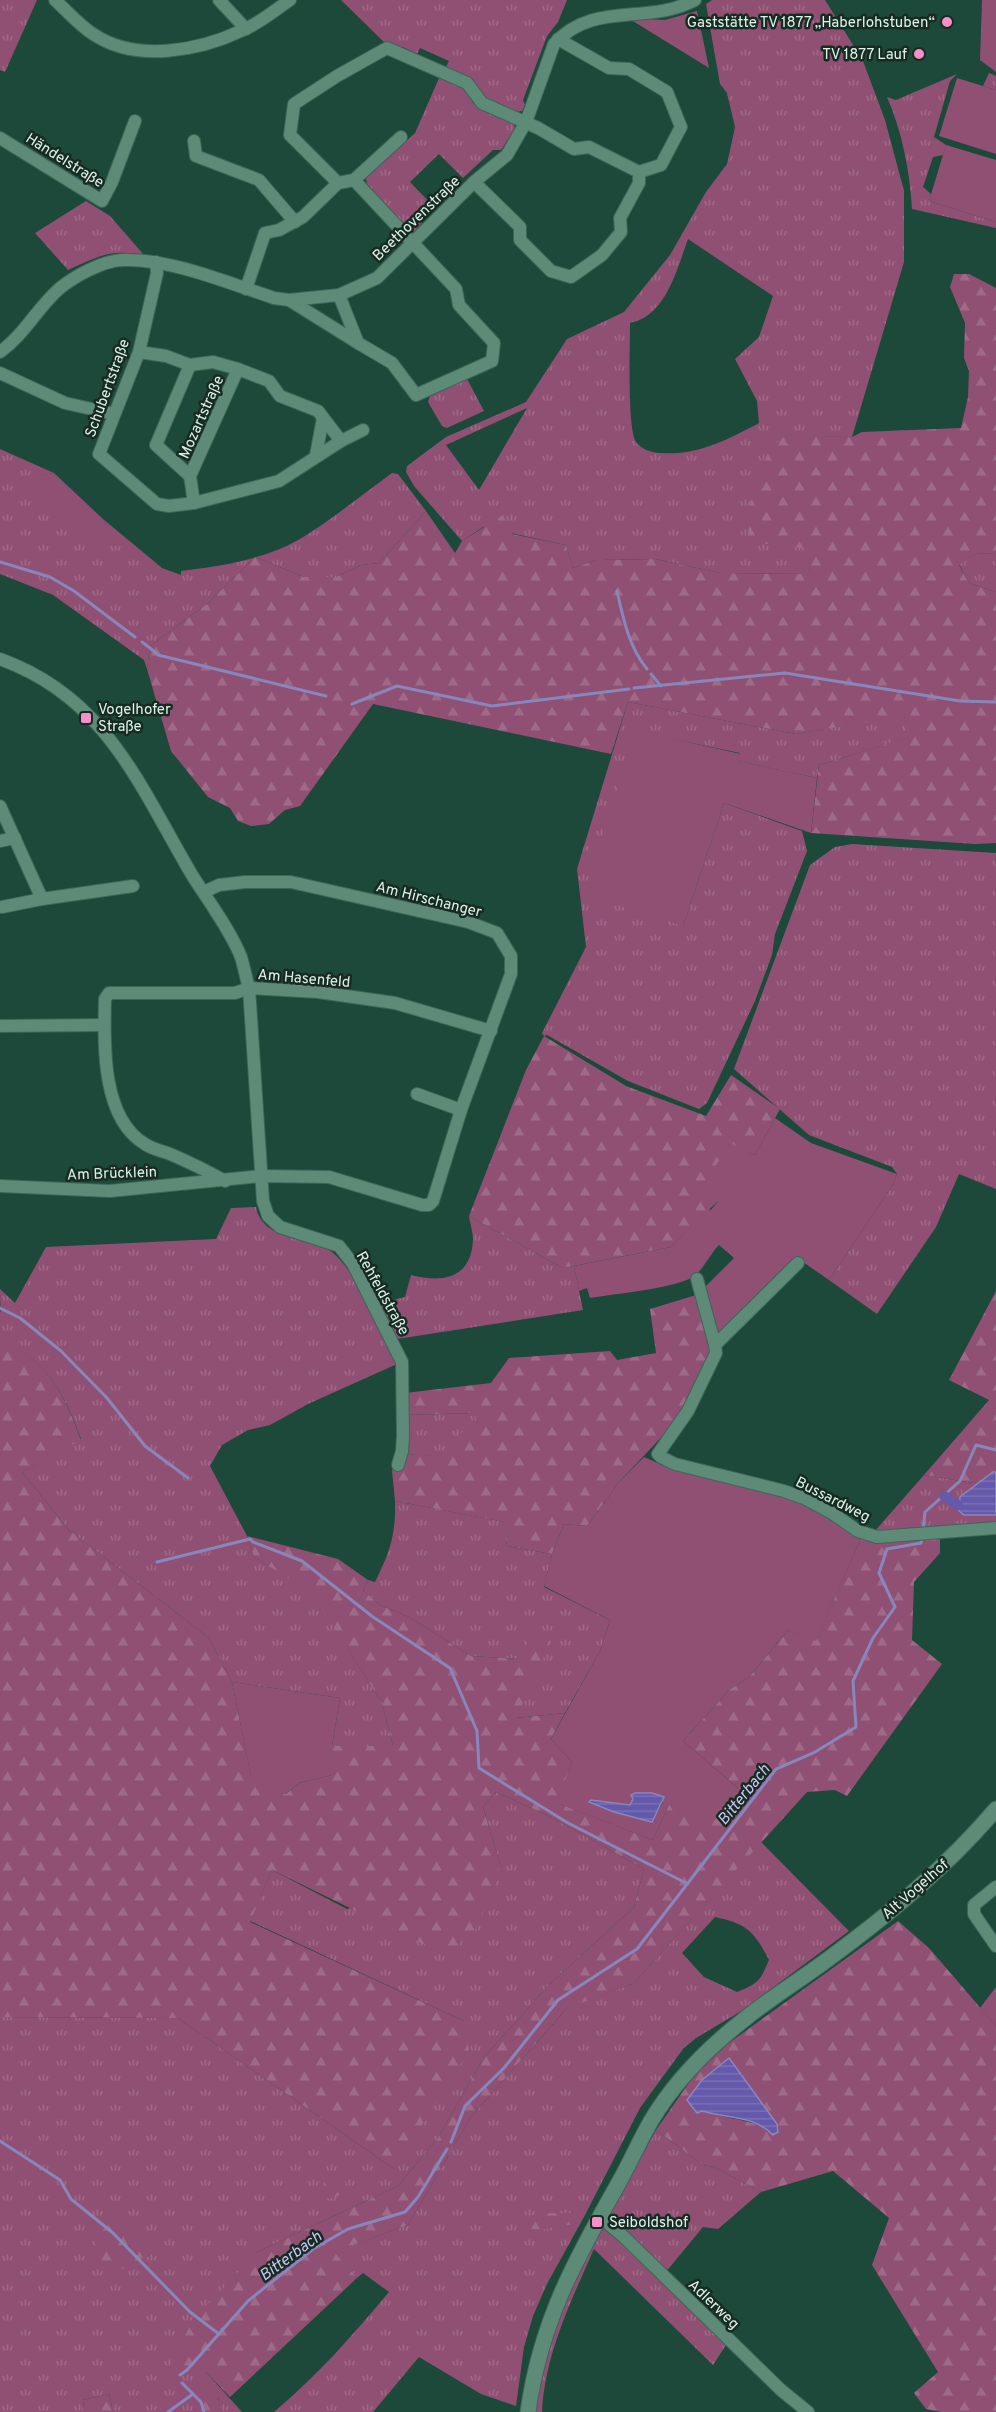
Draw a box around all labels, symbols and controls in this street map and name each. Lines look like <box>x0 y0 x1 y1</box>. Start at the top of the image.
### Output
place label: Gaststätte TV 1877 „Haberlohstuben“ <box>687 14 935 33</box>
marker: Gaststätte TV 1877 „Haberlohstuben“ <box>940 15 954 29</box>
place label: TV 1877 Lauf <box>822 46 907 65</box>
marker: TV 1877 Lauf <box>912 47 926 61</box>
street label: Händelstraße <box>22 130 107 193</box>
street label: Beethovenstraße <box>369 172 465 266</box>
street label: Schubertstraße <box>82 337 135 440</box>
street label: Mozartstraße <box>176 373 229 462</box>
place label: Vogelhofer Straße <box>98 701 171 737</box>
marker: Vogelhofer Straße <box>79 711 93 725</box>
street label: Am Hirschanger <box>374 878 484 923</box>
street label: Am Hasenfeld <box>257 966 351 993</box>
street label: Am Brücklein <box>67 1163 157 1186</box>
street label: Rehfeldstraße <box>351 1248 413 1339</box>
street label: Bussardweg <box>792 1473 873 1527</box>
water label: Bitterbach <box>714 1761 775 1830</box>
street label: Alt Vogelhof <box>879 1856 953 1924</box>
place label: Seiboldshof <box>609 2214 688 2233</box>
marker: Seiboldshof <box>590 2215 604 2229</box>
water label: Bitterbach <box>256 2227 327 2286</box>
street label: Adlerweg <box>683 2276 743 2334</box>

